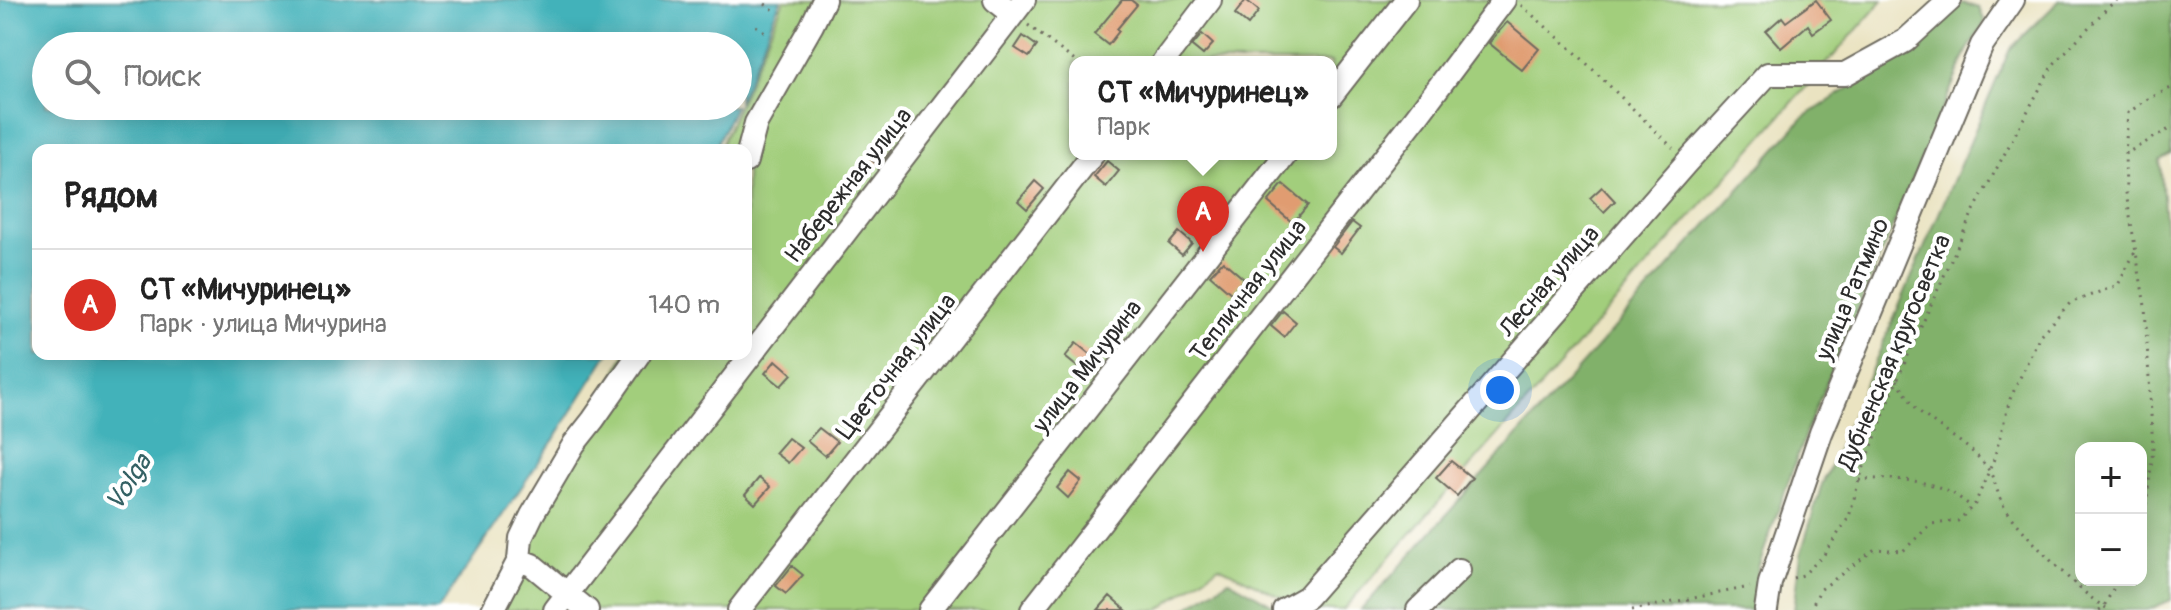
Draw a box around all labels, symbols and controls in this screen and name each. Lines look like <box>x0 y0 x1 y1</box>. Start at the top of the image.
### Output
search box <box>32 32 752 120</box>
icon: search <box>60 54 104 98</box>
popup <box>1069 56 1337 160</box>
text: Поиск <box>124 58 202 95</box>
text: СТ «Мичуринец» <box>1098 74 1308 111</box>
street label: Набережная улица <box>779 102 918 269</box>
text: Парк <box>1098 111 1151 143</box>
text: Рядом <box>64 175 158 218</box>
pin: A <box>1177 186 1229 252</box>
street label: Тепличная улица <box>1184 214 1313 367</box>
street label: улица Ратмино <box>1809 214 1895 365</box>
street label: Лесная улица <box>1493 220 1606 344</box>
street label: Дубненская кругосветка <box>1831 230 1957 475</box>
text: СТ «Мичуринец» <box>140 271 351 308</box>
street label: Цветочная улица <box>830 288 962 445</box>
text: A <box>82 289 98 321</box>
text: 140 m <box>648 289 720 321</box>
street label: улица Мичурина <box>1026 294 1148 439</box>
text: Парк · улица Мичурина <box>140 308 387 340</box>
your location <box>1480 370 1520 410</box>
map controls <box>2075 442 2147 586</box>
button: + <box>2075 442 2147 514</box>
water label: Volga <box>99 447 160 517</box>
button: − <box>2075 514 2147 586</box>

